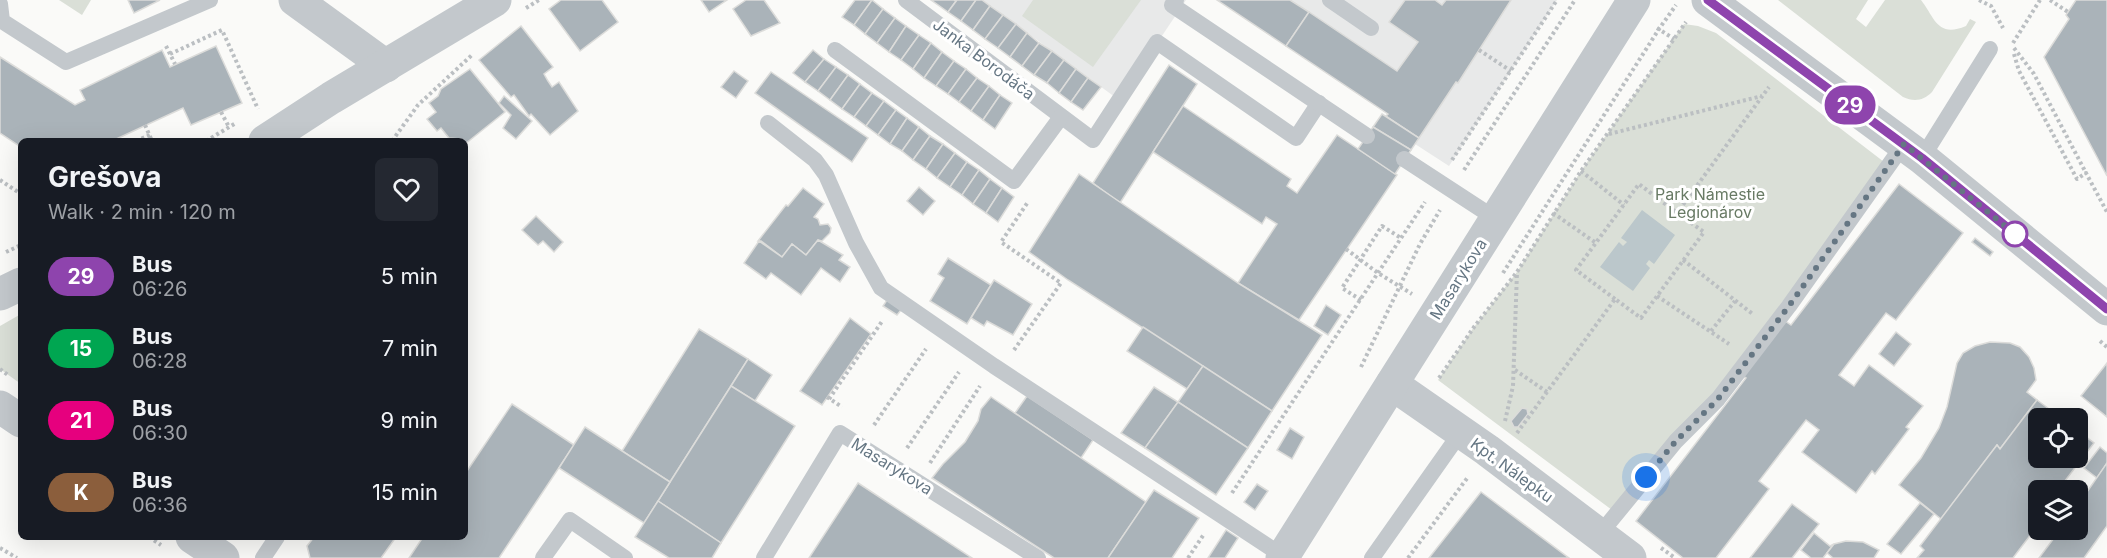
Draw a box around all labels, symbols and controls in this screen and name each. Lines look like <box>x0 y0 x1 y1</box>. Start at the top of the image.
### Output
street label: Janka Borodáča <box>929 14 1039 104</box>
line badge: 29 <box>1823 86 1877 124</box>
text: 29 <box>1837 93 1863 118</box>
button: heart <box>375 158 438 221</box>
text: Grešova <box>48 160 162 194</box>
park label: Park Námestie Legionárov <box>1655 184 1765 222</box>
text: Walk · 2 min · 120 m <box>48 200 236 224</box>
unlabelled marker <box>2002 221 2028 247</box>
street label: Masarykova <box>1425 235 1491 323</box>
text: Bus <box>132 251 173 277</box>
text: 5 min <box>381 263 438 289</box>
text: 29 <box>68 264 94 289</box>
text: 06:26 <box>132 277 187 301</box>
text: Bus <box>132 323 173 349</box>
text: 7 min <box>382 335 438 361</box>
text: 15 <box>70 336 92 361</box>
text: 06:28 <box>132 349 187 373</box>
text: Bus <box>132 395 173 421</box>
text: 9 min <box>381 407 438 433</box>
text: 21 <box>70 408 92 433</box>
map controls <box>2028 408 2088 540</box>
button: locate <box>2028 408 2088 468</box>
text: 06:30 <box>132 421 188 445</box>
street label: Masarykova <box>848 433 936 499</box>
street label: Kpt. Nálepku <box>1467 433 1557 507</box>
your location <box>1631 462 1661 492</box>
text: Bus <box>132 467 173 493</box>
text: 15 min <box>372 479 438 505</box>
text: K <box>73 480 89 505</box>
button: layers <box>2028 480 2088 540</box>
text: 06:36 <box>132 493 188 517</box>

